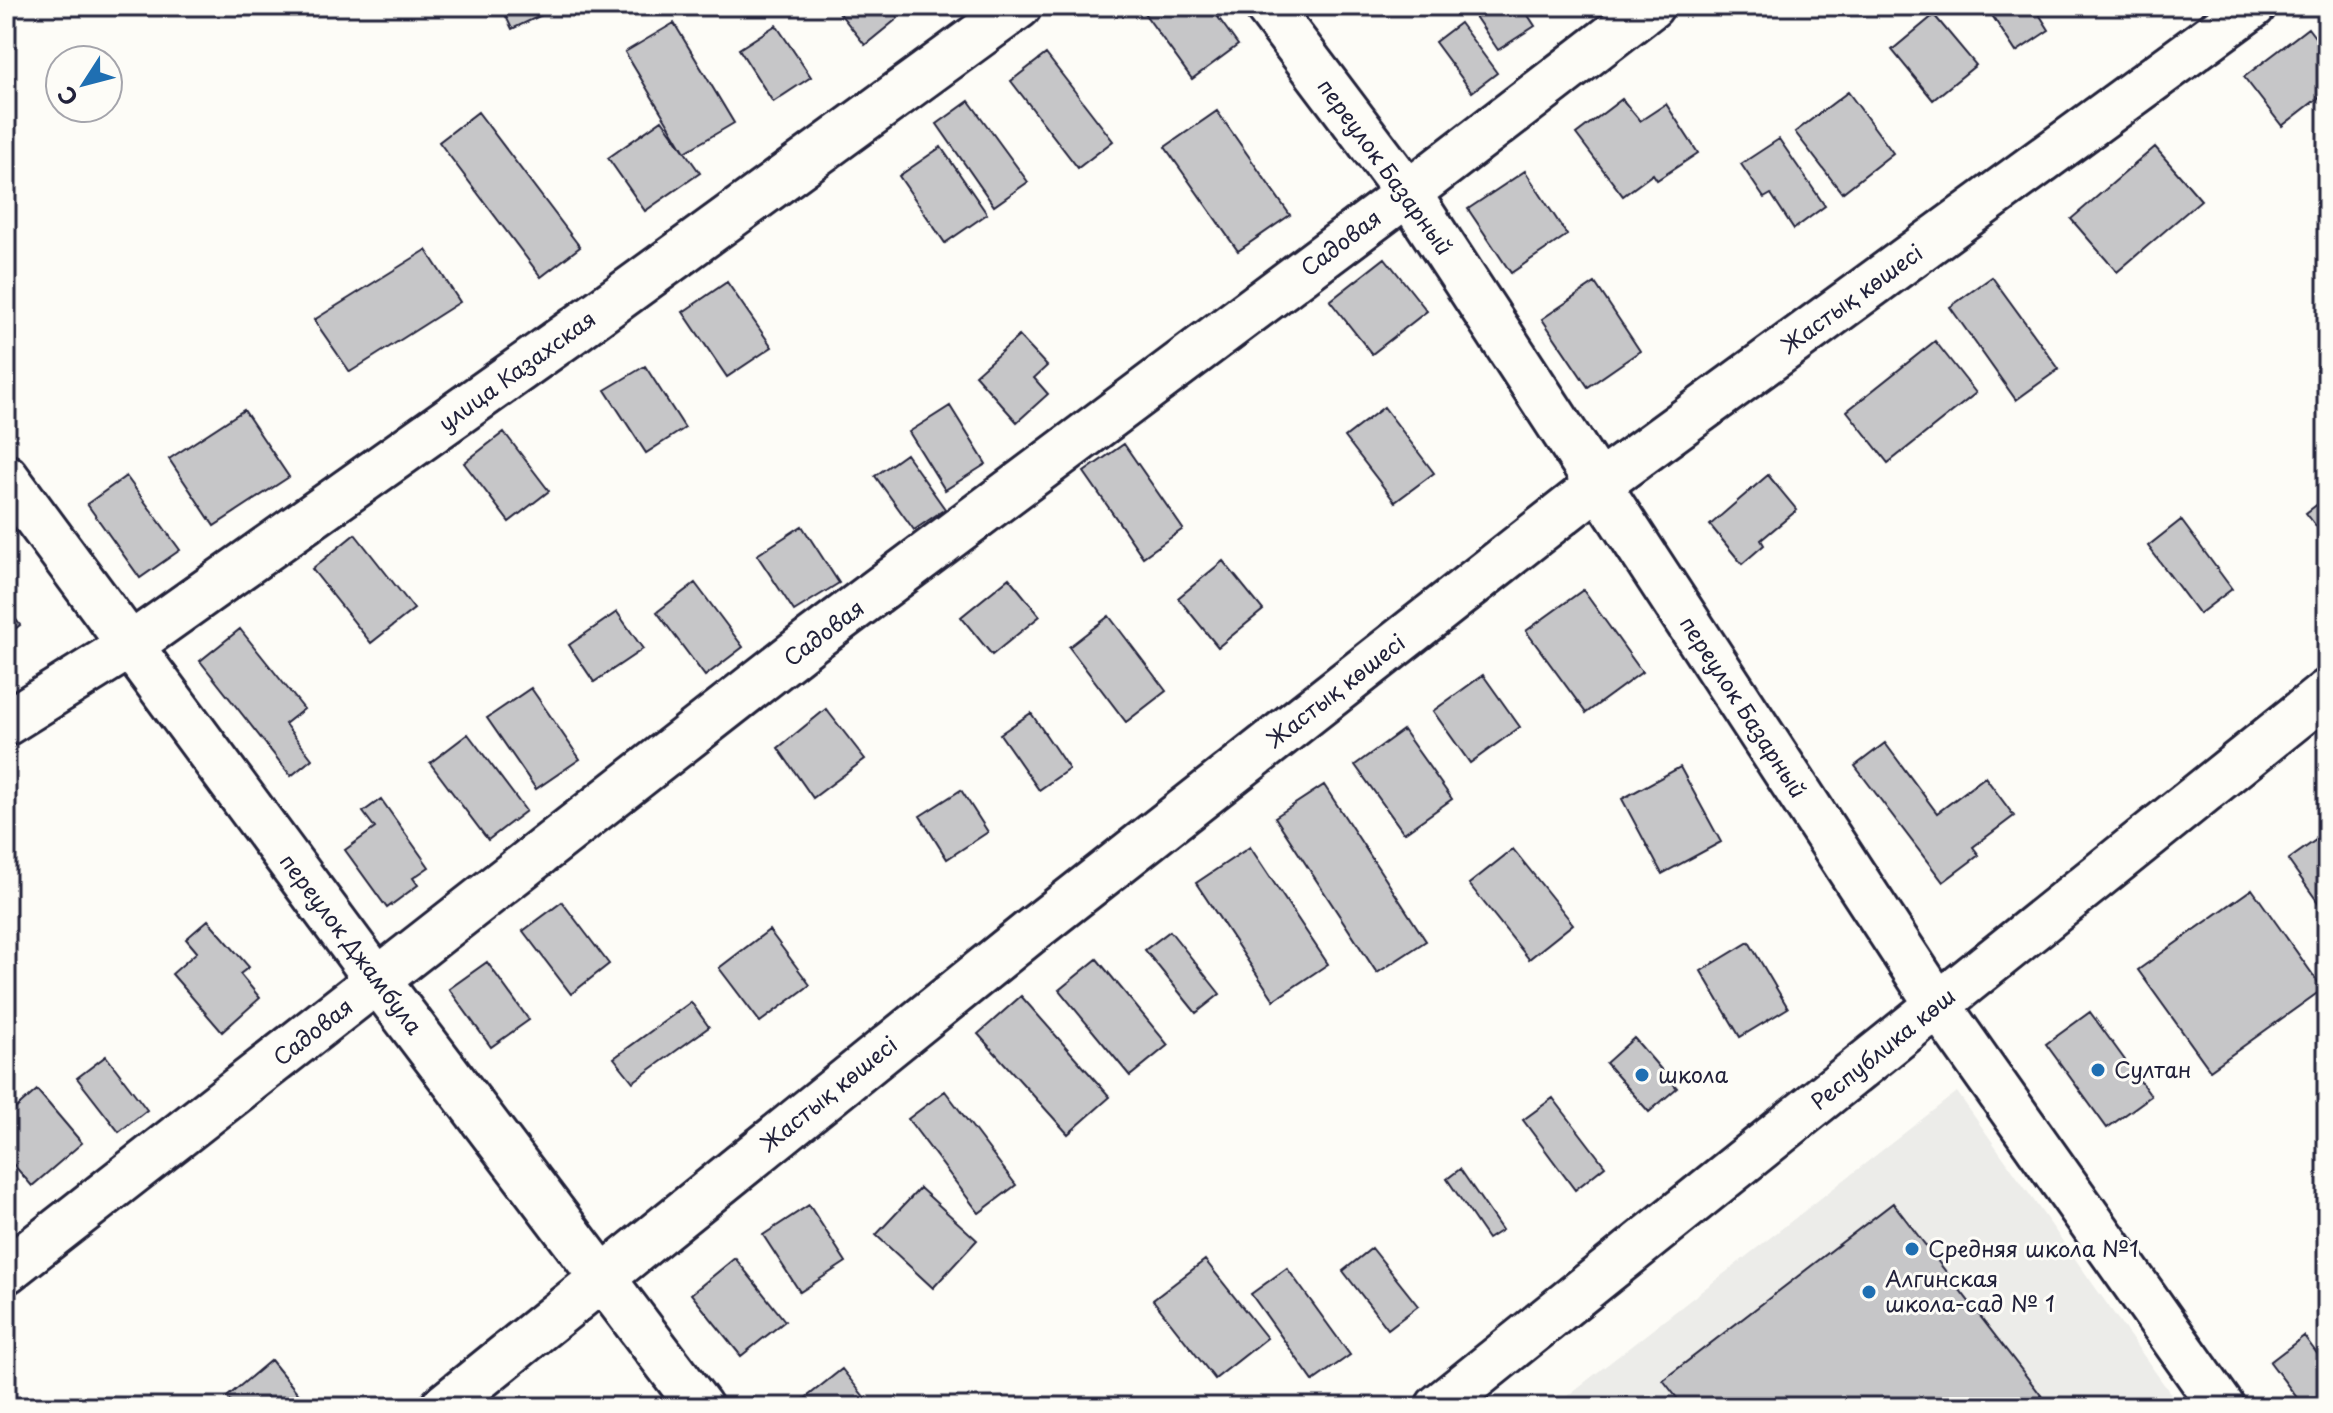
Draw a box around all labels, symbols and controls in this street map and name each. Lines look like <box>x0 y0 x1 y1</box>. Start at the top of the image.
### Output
north arrow <box>44 44 124 124</box>
street label: переулок Базарный <box>1311 71 1462 261</box>
text: С <box>48 80 85 113</box>
street label: Садовая <box>1293 201 1387 283</box>
street label: Жастық көшесі <box>1773 235 1929 361</box>
street label: улица Казахская <box>431 301 602 438</box>
street label: Садовая <box>776 591 870 673</box>
street label: переулок Базарный <box>1673 608 1816 804</box>
street label: Жастық көшесі <box>1258 625 1411 755</box>
street label: переулок Джамбула <box>273 846 432 1041</box>
street label: Республика көш <box>1803 979 1962 1117</box>
street label: Садовая <box>265 989 359 1072</box>
street label: Жастық көшесі <box>752 1027 904 1159</box>
place label: Султан <box>2114 1052 2191 1085</box>
place label: школа <box>1658 1057 1728 1090</box>
marker: Султан <box>2089 1061 2107 1079</box>
marker: школа <box>1633 1066 1651 1084</box>
place label: Средняя школа №1 <box>1928 1231 2139 1264</box>
marker: Средняя школа №1 <box>1903 1240 1921 1258</box>
place label: Алгинская школа-сад № 1 <box>1885 1261 2055 1319</box>
marker: Алгинская школа-сад № 1 <box>1860 1283 1878 1301</box>

